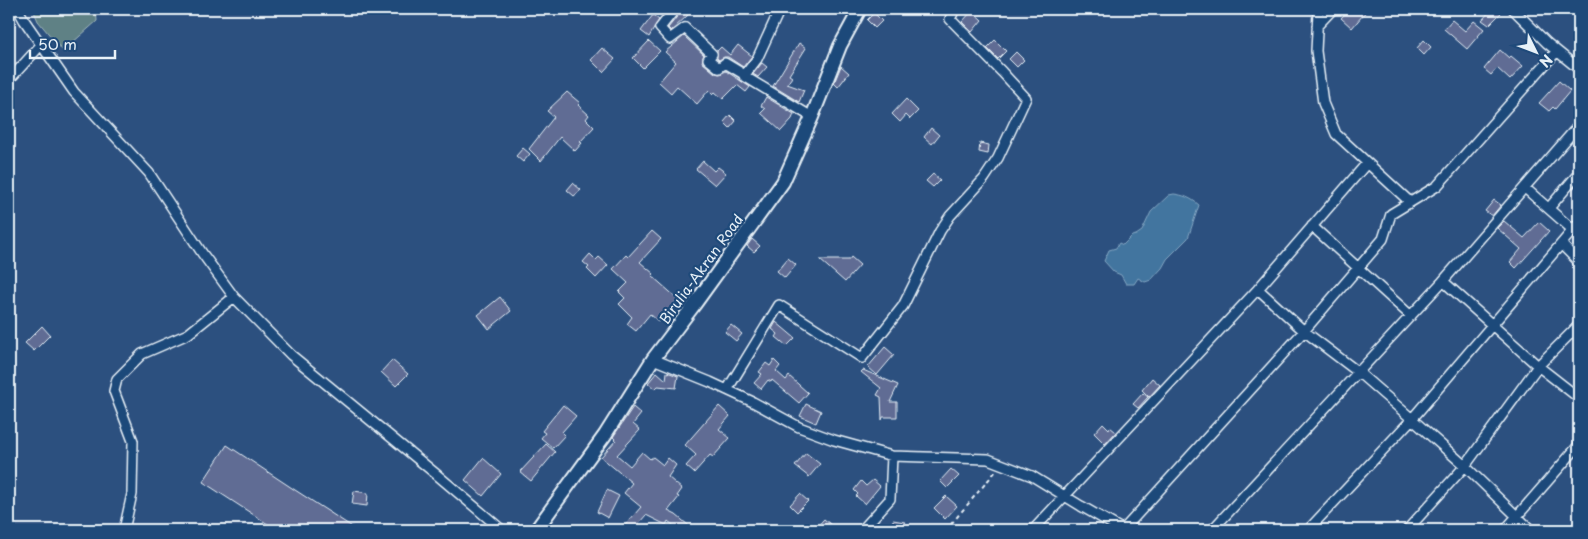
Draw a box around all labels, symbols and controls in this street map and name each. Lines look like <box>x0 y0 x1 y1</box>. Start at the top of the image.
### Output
scale bar <box>30 28 115 60</box>
north arrow <box>1510 28 1560 78</box>
text: 50 m <box>38 32 77 55</box>
text: N <box>1535 50 1558 72</box>
street label: Birulia-Akran Road <box>654 210 748 328</box>

